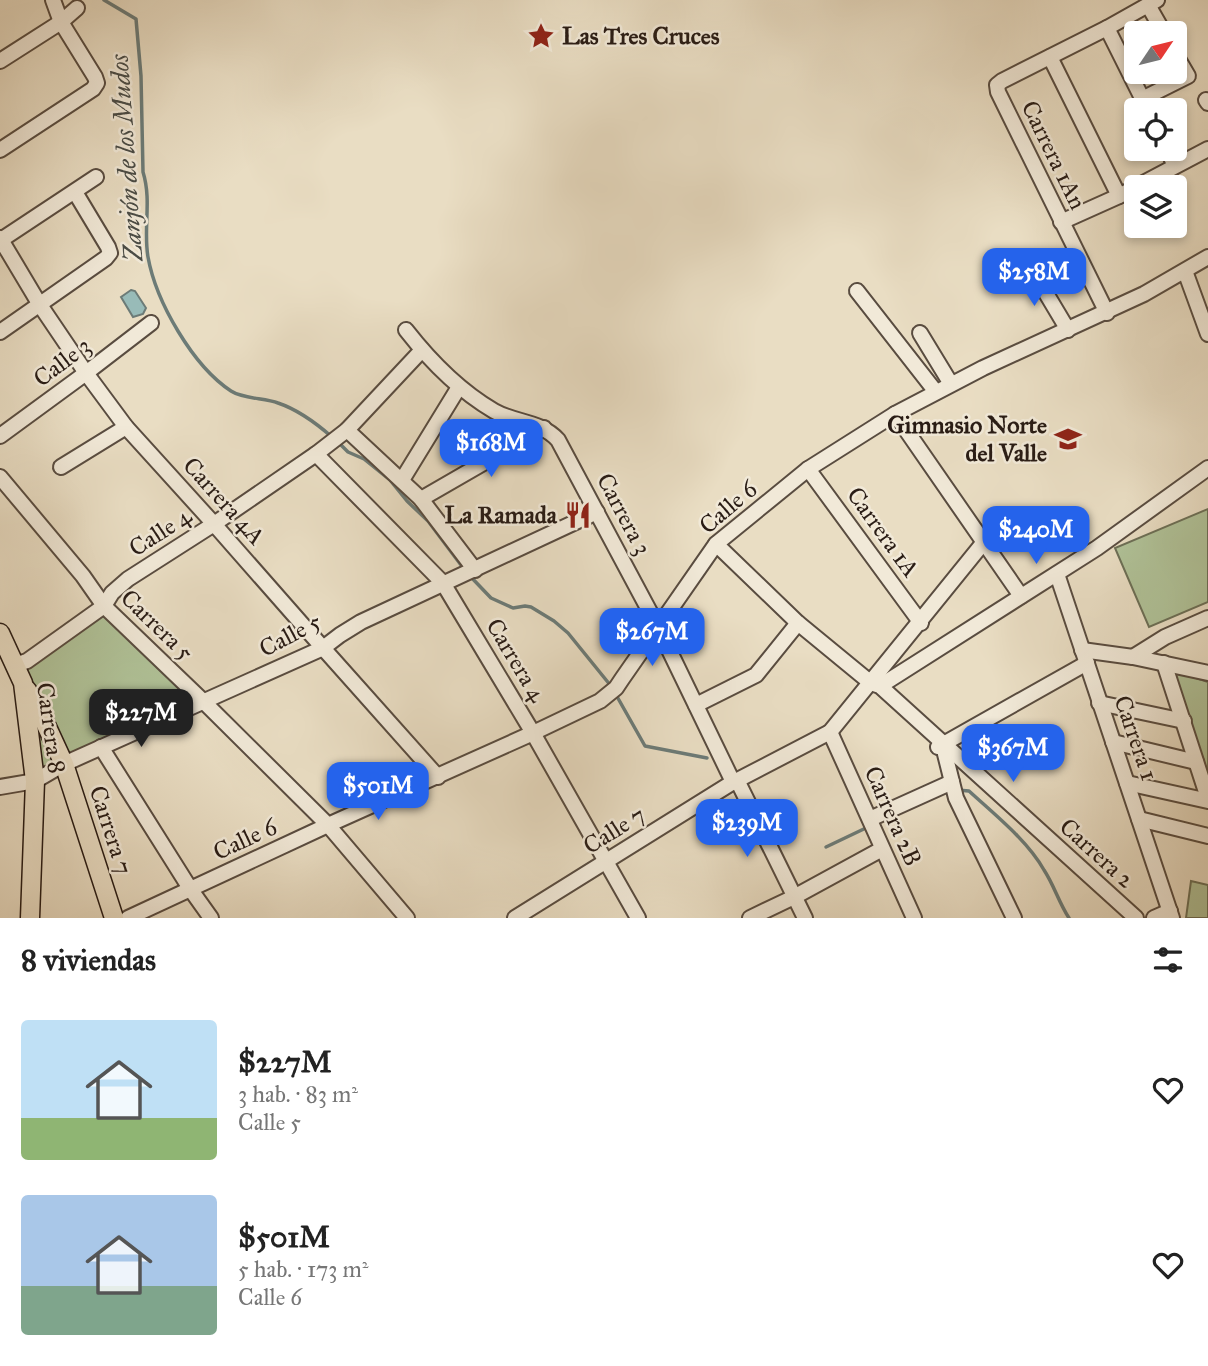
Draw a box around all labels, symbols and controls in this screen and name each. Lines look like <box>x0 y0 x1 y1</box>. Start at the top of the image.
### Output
place icon: Las Tres Cruces <box>526 21 556 51</box>
place label: Las Tres Cruces <box>562 21 720 51</box>
north arrow <box>1124 21 1186 84</box>
map controls <box>1124 21 1187 238</box>
water label: Zanjón de los Mudos <box>103 53 149 264</box>
street label: Carrera 1An <box>1015 96 1093 214</box>
button: locate <box>1124 98 1187 161</box>
button: layers <box>1124 175 1187 238</box>
pin: $258M <box>985 248 1083 308</box>
text: $258M <box>998 257 1070 285</box>
street label: Calle 3 <box>27 331 97 393</box>
place label: Gimnasio Norte del Valle <box>887 410 1047 468</box>
pin: $168M <box>442 420 540 479</box>
school or university icon: Gimnasio Norte del Valle <box>1053 424 1083 454</box>
text: $168M <box>456 428 526 456</box>
street label: Carrera 4A <box>177 451 271 551</box>
street label: Carrera 3 <box>590 468 658 560</box>
street label: Calle 6 <box>693 473 764 540</box>
street label: Carrera 1A <box>840 481 926 583</box>
place label: La Ramada <box>444 500 558 530</box>
restaurant icon: La Ramada <box>563 500 593 530</box>
street label: Calle 4 <box>123 501 197 563</box>
pin: $240M <box>987 506 1085 566</box>
text: $240M <box>998 515 1074 543</box>
street label: Carrera 5 <box>114 583 200 667</box>
street label: Calle 5 <box>254 606 326 664</box>
pin: $267M <box>603 608 701 668</box>
street label: Carrera 4 <box>479 613 553 708</box>
text: $267M <box>616 617 688 645</box>
street label: Carrera 8 <box>30 681 72 775</box>
pin: $227M <box>92 690 190 749</box>
street label: Carrera 1 <box>1107 691 1165 785</box>
text: $227M <box>105 698 177 726</box>
pin: $367M <box>964 724 1062 784</box>
text: $367M <box>978 733 1048 761</box>
street label: Carrera 2B <box>858 761 928 871</box>
pin: $501M <box>329 762 427 822</box>
text: $501M <box>343 771 413 799</box>
street label: Carrera 7 <box>83 782 139 878</box>
street label: Calle 7 <box>577 799 651 861</box>
pin: $239M <box>698 800 796 859</box>
text: $239M <box>712 808 782 836</box>
street label: Calle 6 <box>208 811 282 867</box>
street label: Carrera 2 <box>1053 812 1141 895</box>
icon: filters <box>1149 941 1187 979</box>
text: 8 viviendas <box>21 942 156 978</box>
text: $227M <box>238 1044 332 1080</box>
icon: home <box>77 1048 161 1132</box>
icon: heart <box>1149 1071 1187 1109</box>
text: 3 hab. · 83 m² <box>238 1080 358 1108</box>
text: Calle 5 <box>238 1108 301 1136</box>
text: $501M <box>238 1219 330 1255</box>
icon: home <box>77 1223 161 1307</box>
icon: heart <box>1149 1246 1187 1284</box>
text: 5 hab. · 173 m² <box>238 1255 369 1283</box>
text: Calle 6 <box>238 1283 302 1311</box>

